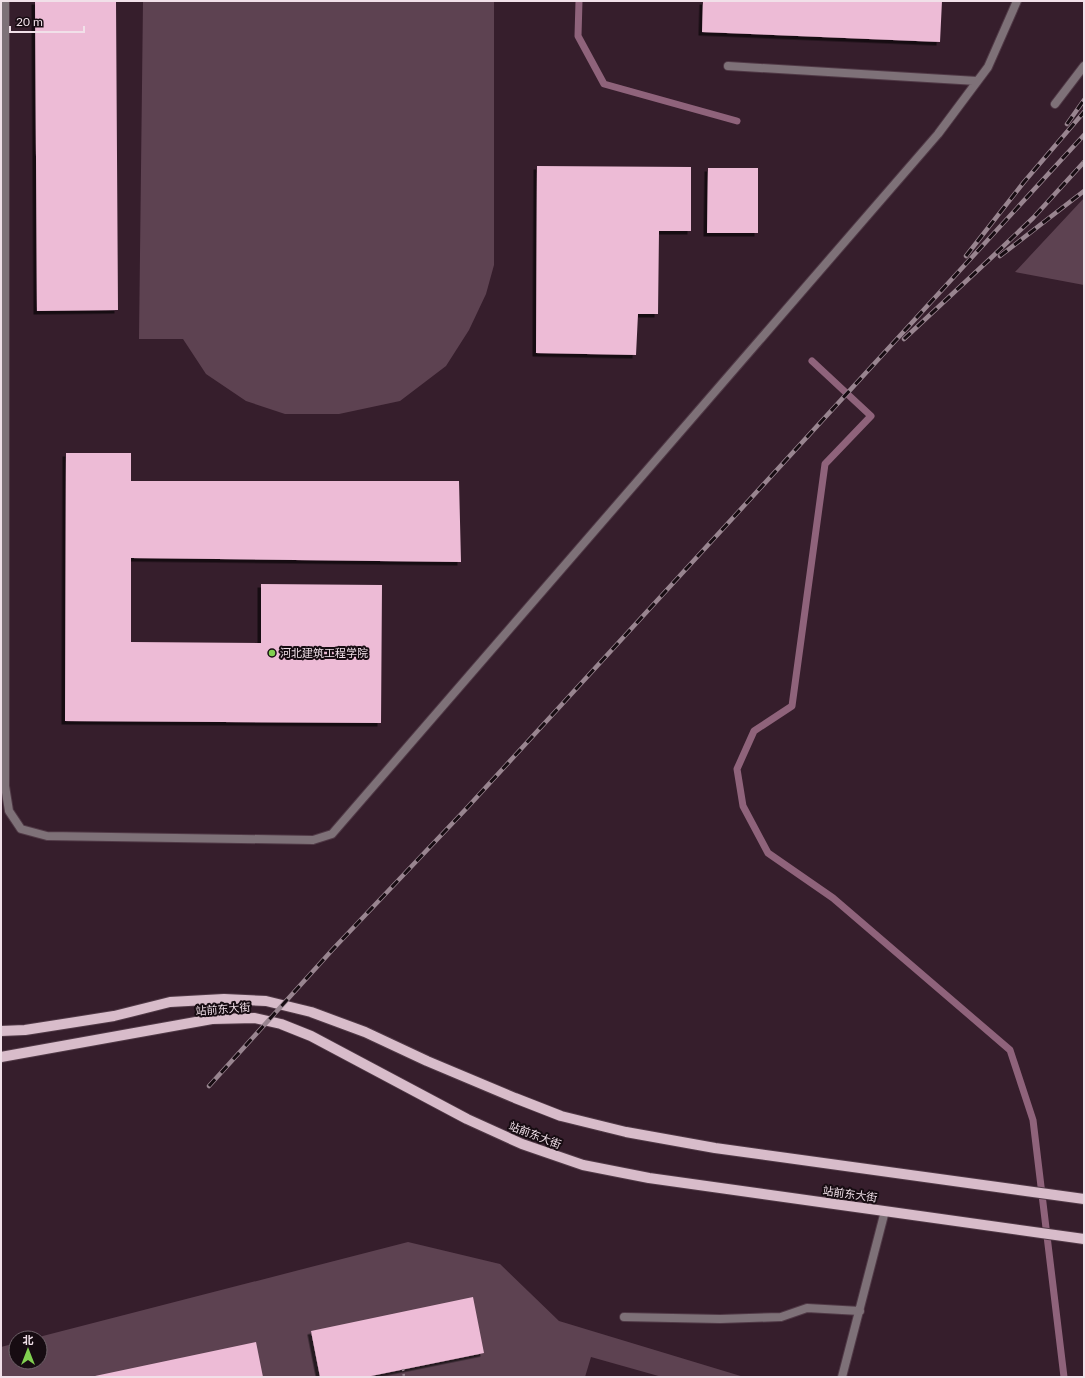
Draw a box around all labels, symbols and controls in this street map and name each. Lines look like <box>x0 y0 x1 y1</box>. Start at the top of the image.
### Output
scale bar <box>10 8 84 34</box>
text: 20 m <box>16 14 43 29</box>
place label: 河北建筑工程学院 <box>280 646 368 659</box>
marker: 河北建筑工程学院 <box>267 648 277 658</box>
street label: 站前东大街 <box>195 1000 251 1017</box>
street label: 站前东大街 <box>507 1119 563 1150</box>
street label: 站前东大街 <box>822 1183 878 1204</box>
north arrow <box>8 1330 48 1370</box>
text: 北 <box>23 1333 34 1346</box>

